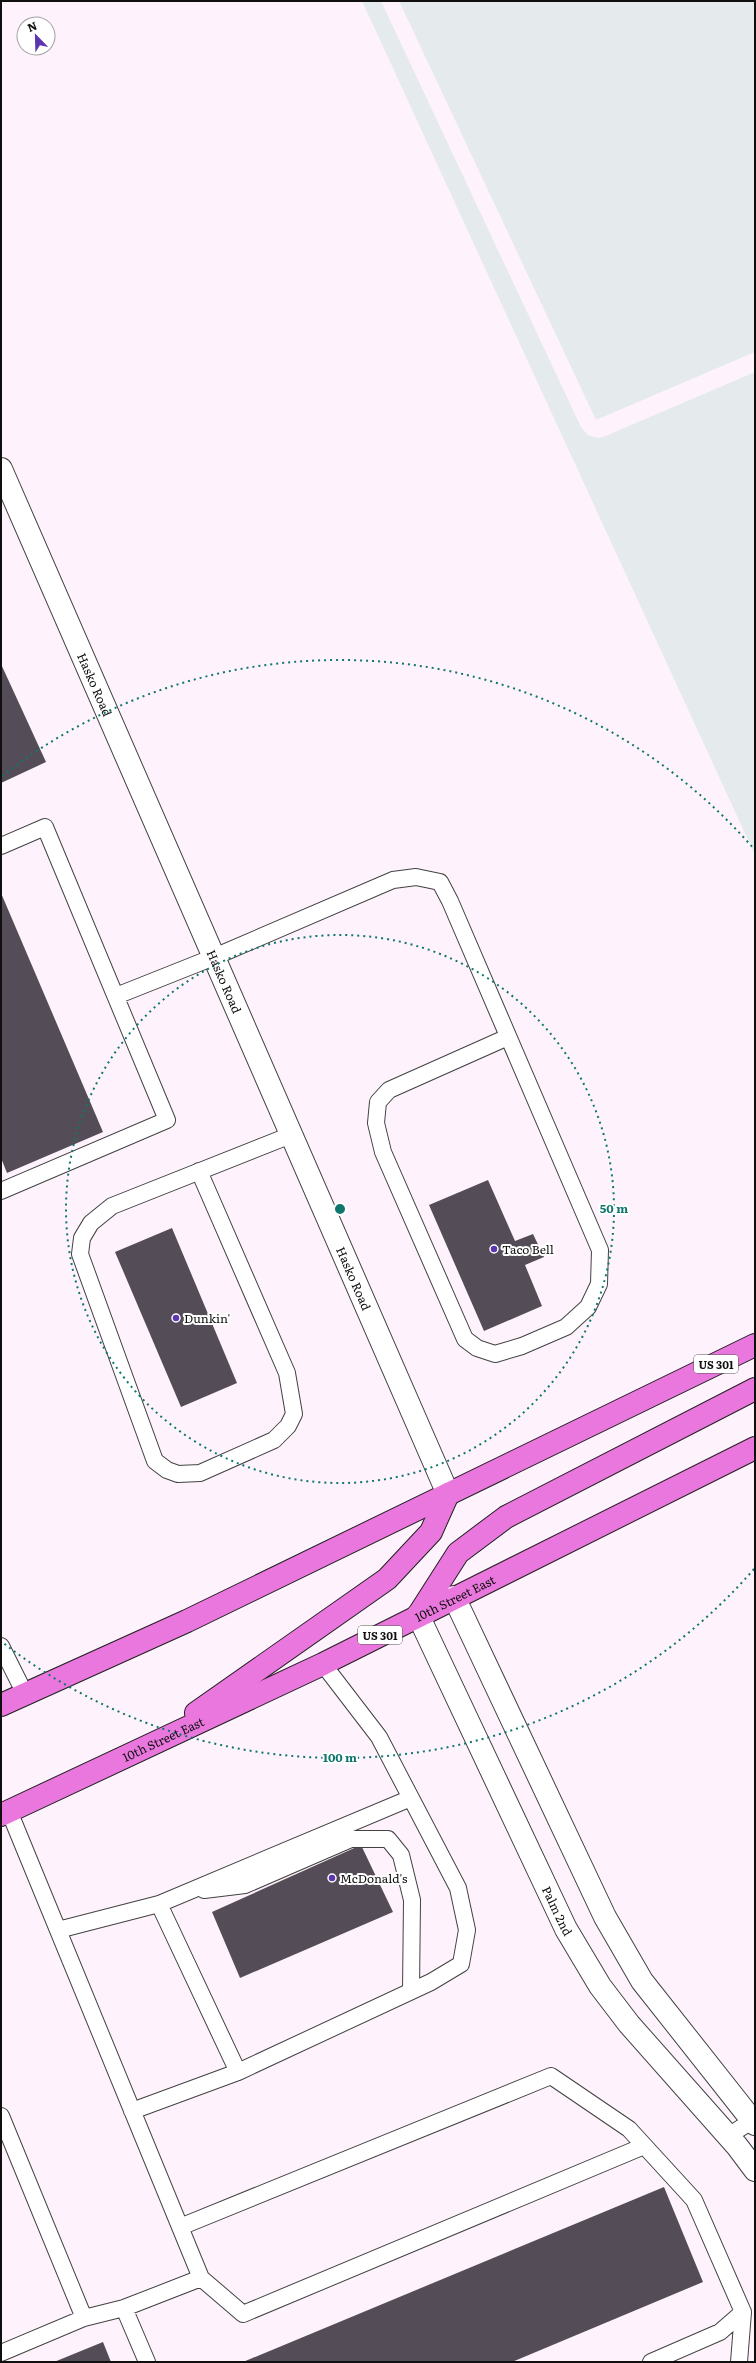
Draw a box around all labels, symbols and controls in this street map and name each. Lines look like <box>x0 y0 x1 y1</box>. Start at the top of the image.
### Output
north arrow <box>16 16 56 56</box>
text: N <box>24 17 39 35</box>
street label: Hasko Road <box>73 650 117 720</box>
street label: Hasko Road <box>203 947 246 1017</box>
text: 50 m <box>600 1199 628 1217</box>
centre of rings <box>333 1202 347 1216</box>
place label: Taco Bell <box>502 1240 554 1258</box>
street label: Hasko Road <box>332 1244 376 1314</box>
marker: Taco Bell <box>489 1244 499 1254</box>
place label: Dunkin' <box>184 1309 230 1327</box>
marker: Dunkin' <box>171 1313 181 1323</box>
road number: US 301 <box>694 1355 738 1373</box>
street label: 10th Street East <box>411 1570 498 1626</box>
road number: US 301 <box>358 1626 402 1644</box>
street label: 10th Street East <box>119 1712 207 1766</box>
text: 100 m <box>323 1748 357 1766</box>
place label: McDonald's <box>340 1869 408 1887</box>
marker: McDonald's <box>327 1873 337 1883</box>
street label: Palm 2nd <box>538 1883 577 1940</box>

